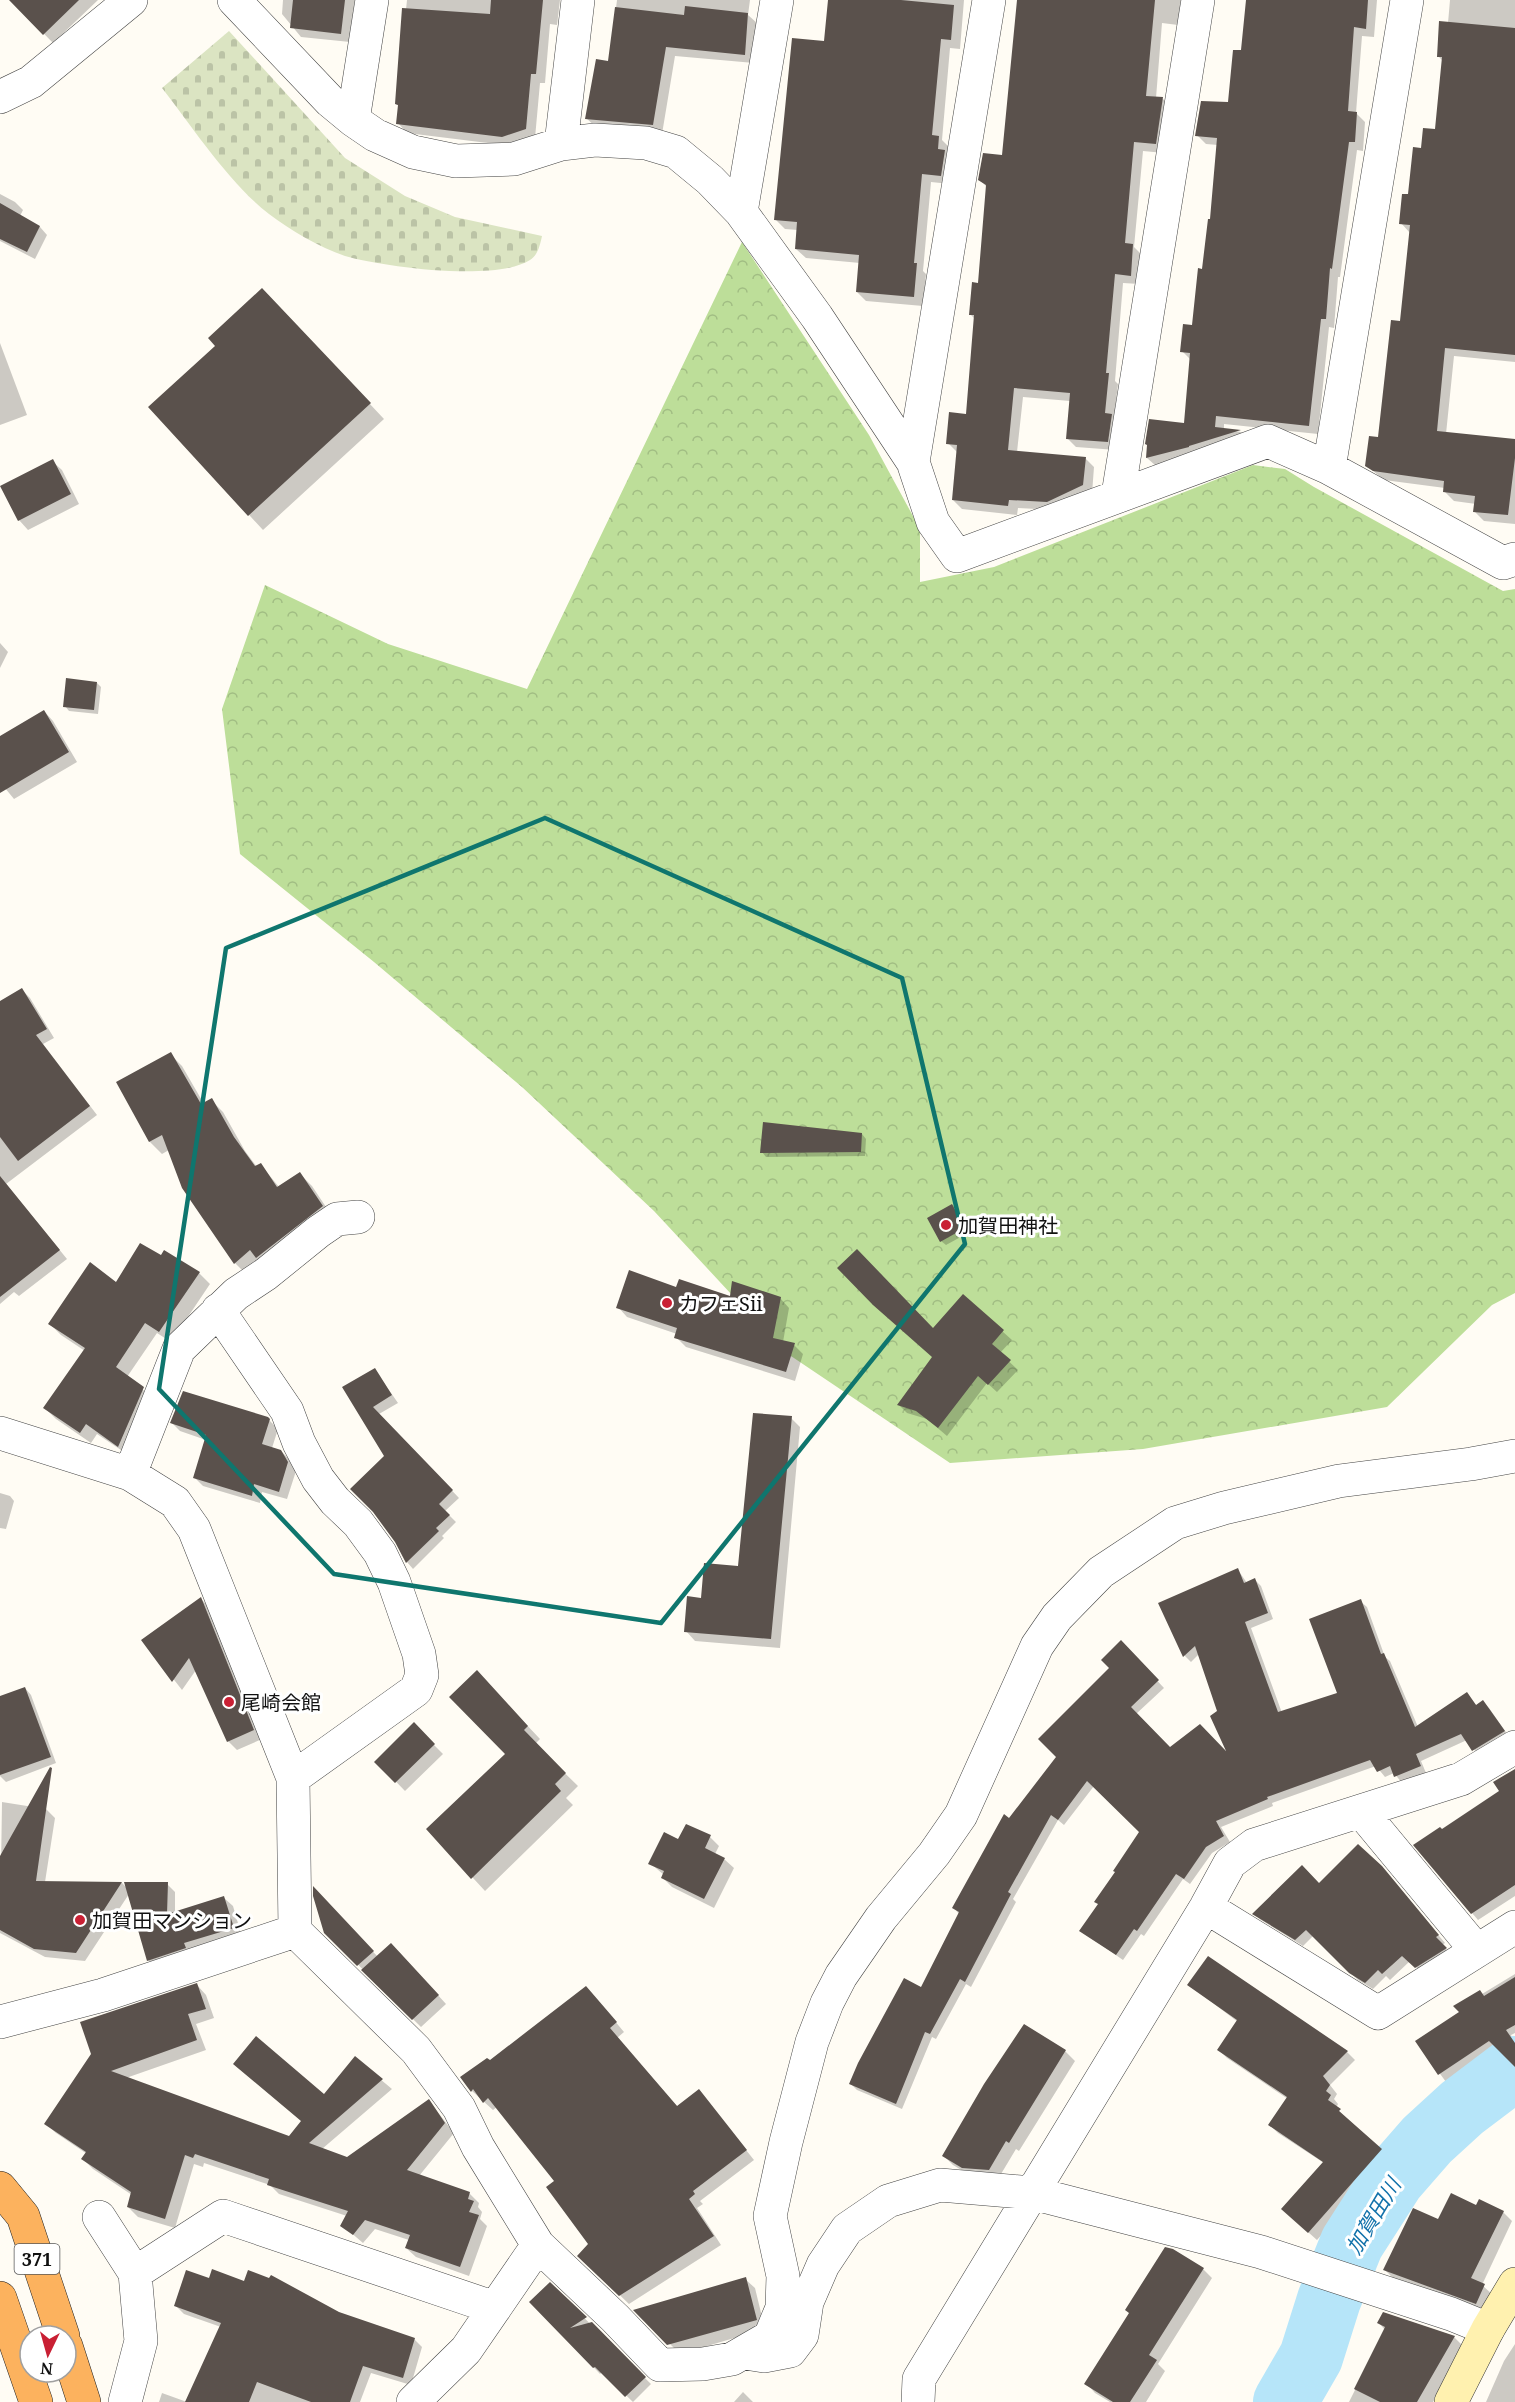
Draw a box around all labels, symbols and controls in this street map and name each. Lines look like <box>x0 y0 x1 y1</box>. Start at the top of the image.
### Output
place label: 加賀田神社 <box>958 1212 1058 1239</box>
marker: 加賀田神社 <box>939 1218 953 1232</box>
place label: カフェSii <box>679 1290 763 1317</box>
marker: カフェSii <box>660 1296 674 1310</box>
place label: 尾崎会館 <box>241 1689 321 1716</box>
marker: 尾崎会館 <box>222 1695 236 1709</box>
place label: 加賀田マンション <box>92 1907 252 1934</box>
marker: 加賀田マンション <box>73 1913 87 1927</box>
water label: 加賀田川 <box>1339 2171 1408 2259</box>
road number: 371 <box>15 2244 60 2274</box>
north arrow <box>18 2324 78 2384</box>
text: N <box>39 2357 54 2380</box>

